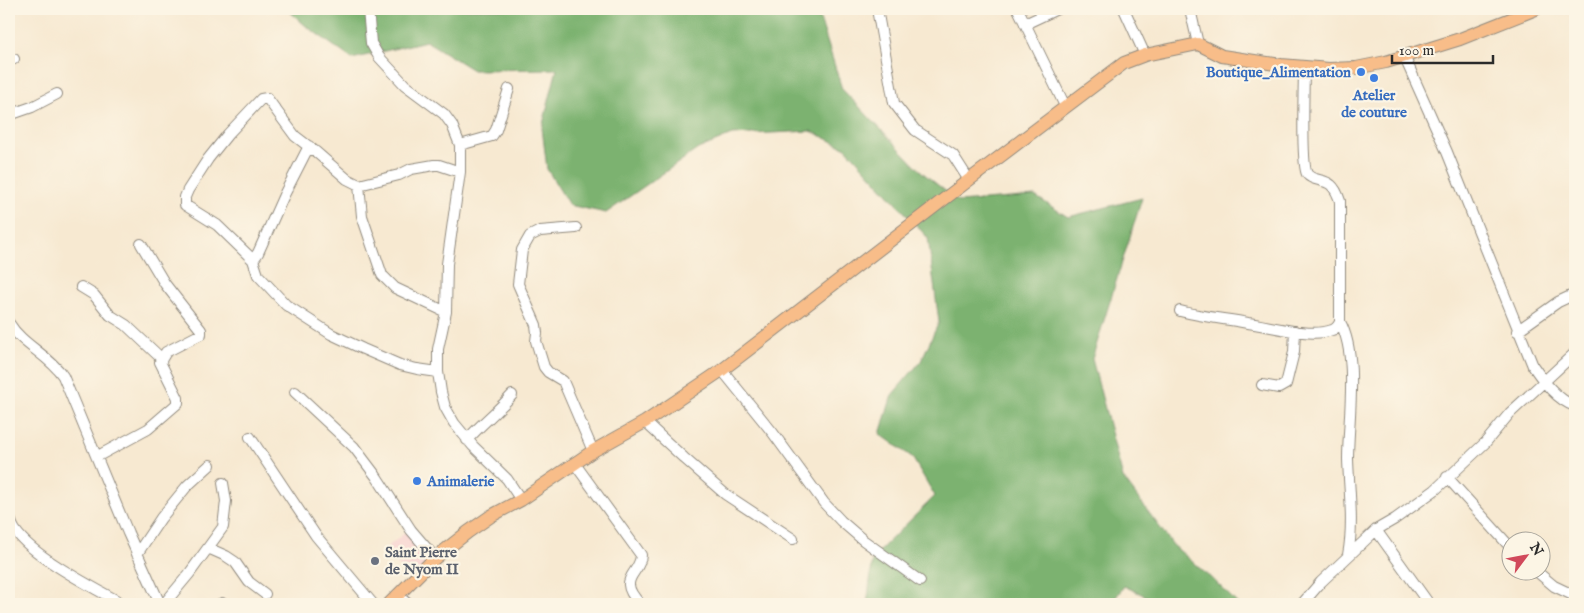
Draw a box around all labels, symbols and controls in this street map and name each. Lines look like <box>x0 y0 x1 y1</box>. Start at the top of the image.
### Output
scale bar <box>1392 32 1493 64</box>
text: 100 m <box>1399 41 1435 60</box>
place label: Boutique_Alimentation <box>1206 63 1351 82</box>
marker: Boutique_Alimentation <box>1355 66 1367 78</box>
marker: Atelier de couture <box>1368 72 1380 84</box>
place label: Atelier de couture <box>1341 86 1407 122</box>
place label: Animalerie <box>426 472 495 491</box>
marker: Animalerie <box>411 475 423 487</box>
north arrow <box>1502 530 1552 580</box>
text: N <box>1525 539 1547 560</box>
place label: Saint Pierre de Nyom II <box>385 543 459 579</box>
marker: Saint Pierre de Nyom II <box>369 555 381 567</box>

